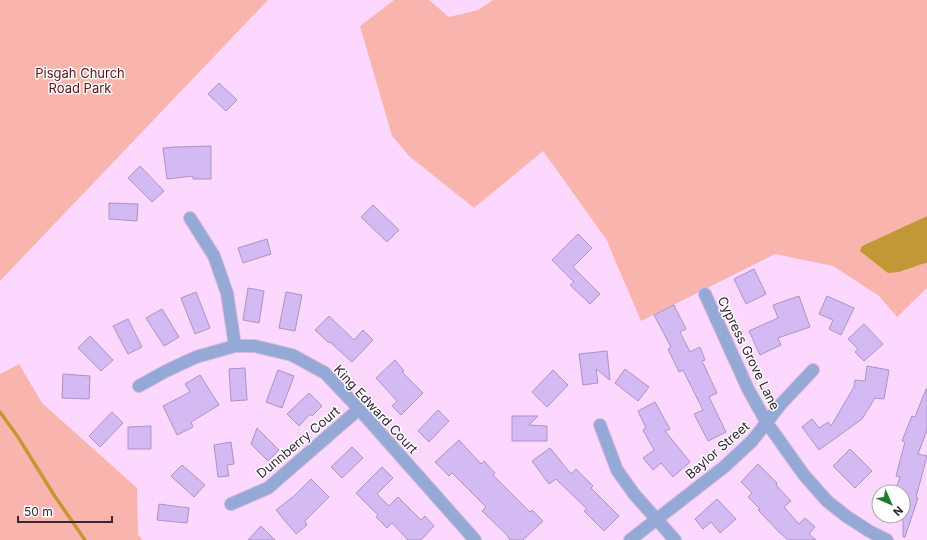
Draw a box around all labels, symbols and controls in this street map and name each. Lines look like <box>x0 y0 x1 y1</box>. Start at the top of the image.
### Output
park label: Pisgah Church Road Park <box>35 65 125 96</box>
street label: Cypress Grove Lane <box>715 294 783 412</box>
street label: King Edward Court <box>331 361 421 457</box>
street label: Dunnberry Court <box>253 403 343 481</box>
street label: Baylor Street <box>682 418 752 482</box>
north arrow <box>871 484 911 524</box>
scale bar <box>18 498 112 524</box>
text: N <box>890 503 906 519</box>
text: 50 m <box>24 504 53 519</box>

